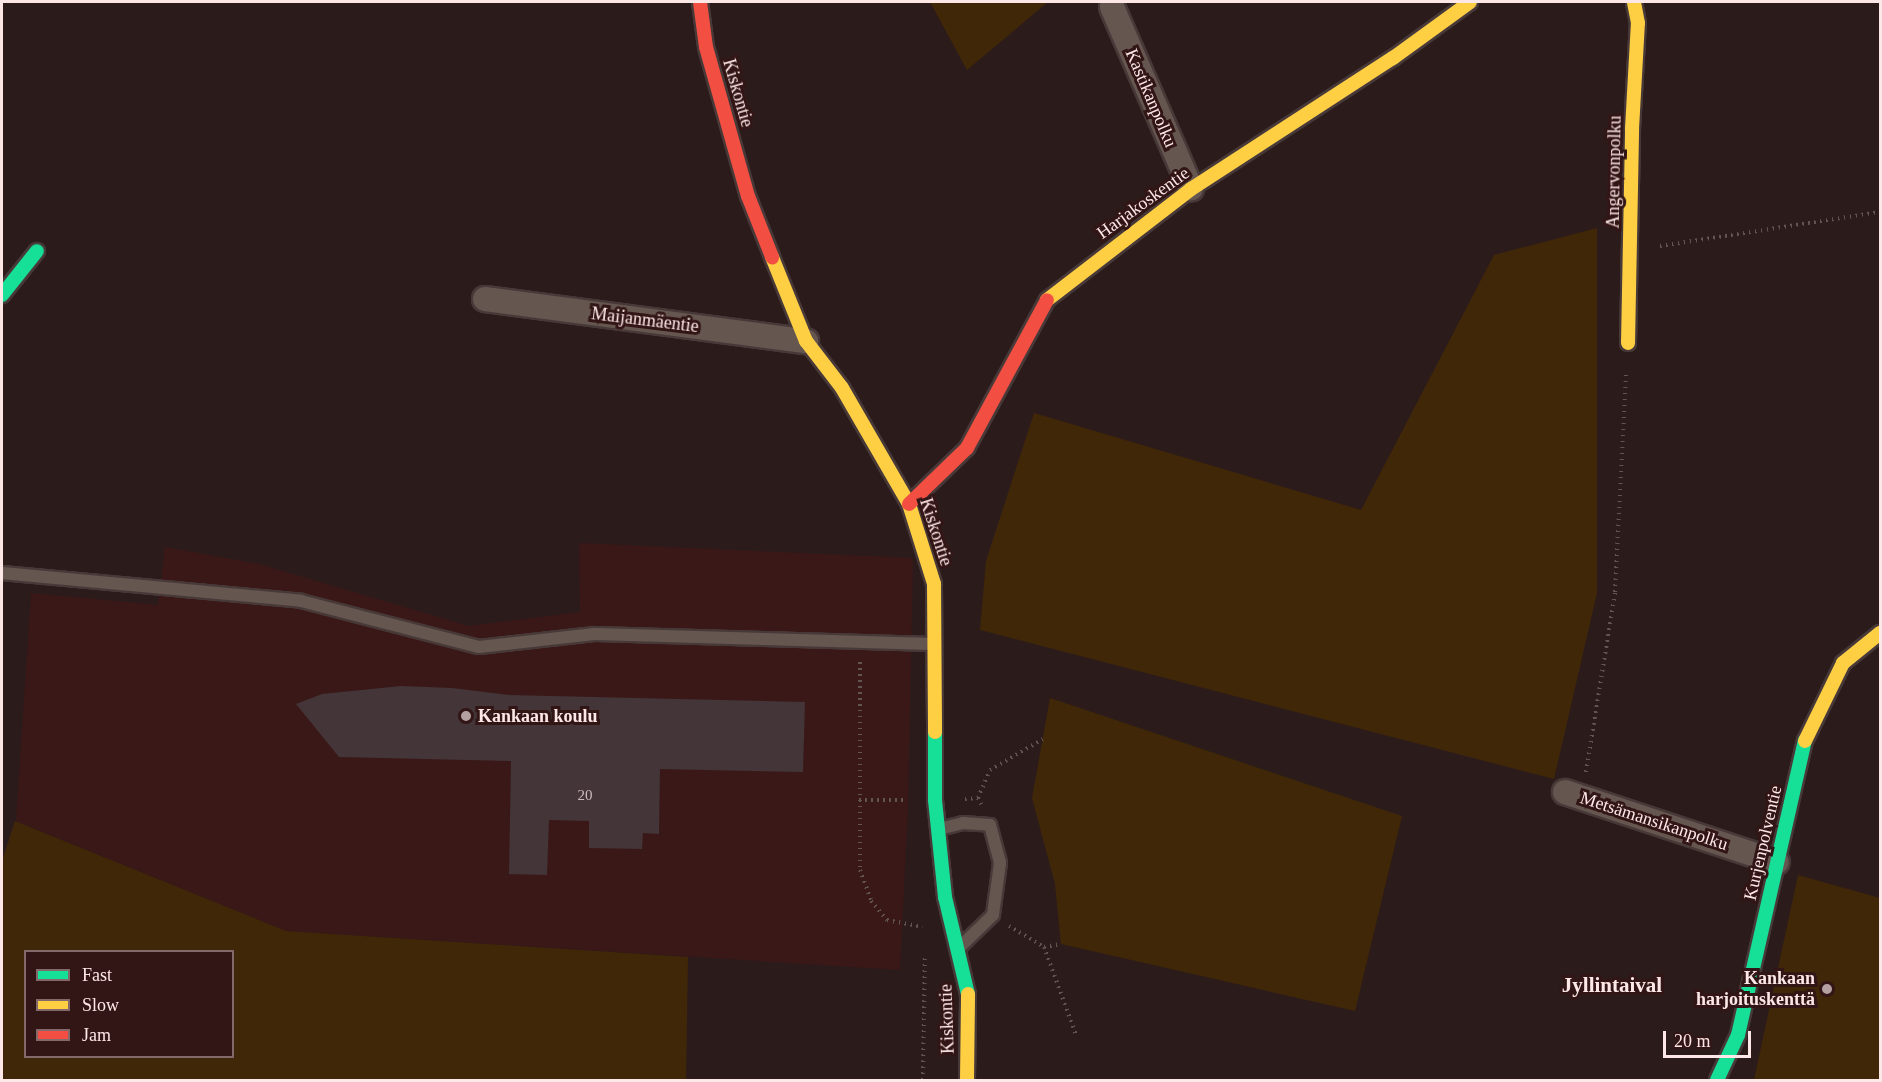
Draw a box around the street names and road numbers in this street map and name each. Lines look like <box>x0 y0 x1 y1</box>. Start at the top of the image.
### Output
street label: Kastikanpolku <box>1121 45 1181 151</box>
street label: Kiskontie <box>718 56 758 130</box>
street label: Angervonpolku <box>1602 115 1626 229</box>
street label: Harjakoskentie <box>1093 162 1193 244</box>
street label: Maijanmäentie <box>590 303 700 337</box>
street label: Kiskontie <box>915 495 957 569</box>
street label: Kurjenpolventie <box>1739 784 1787 902</box>
street label: Metsämansikanpolku <box>1577 787 1731 855</box>
street label: Kiskontie <box>935 984 959 1054</box>

